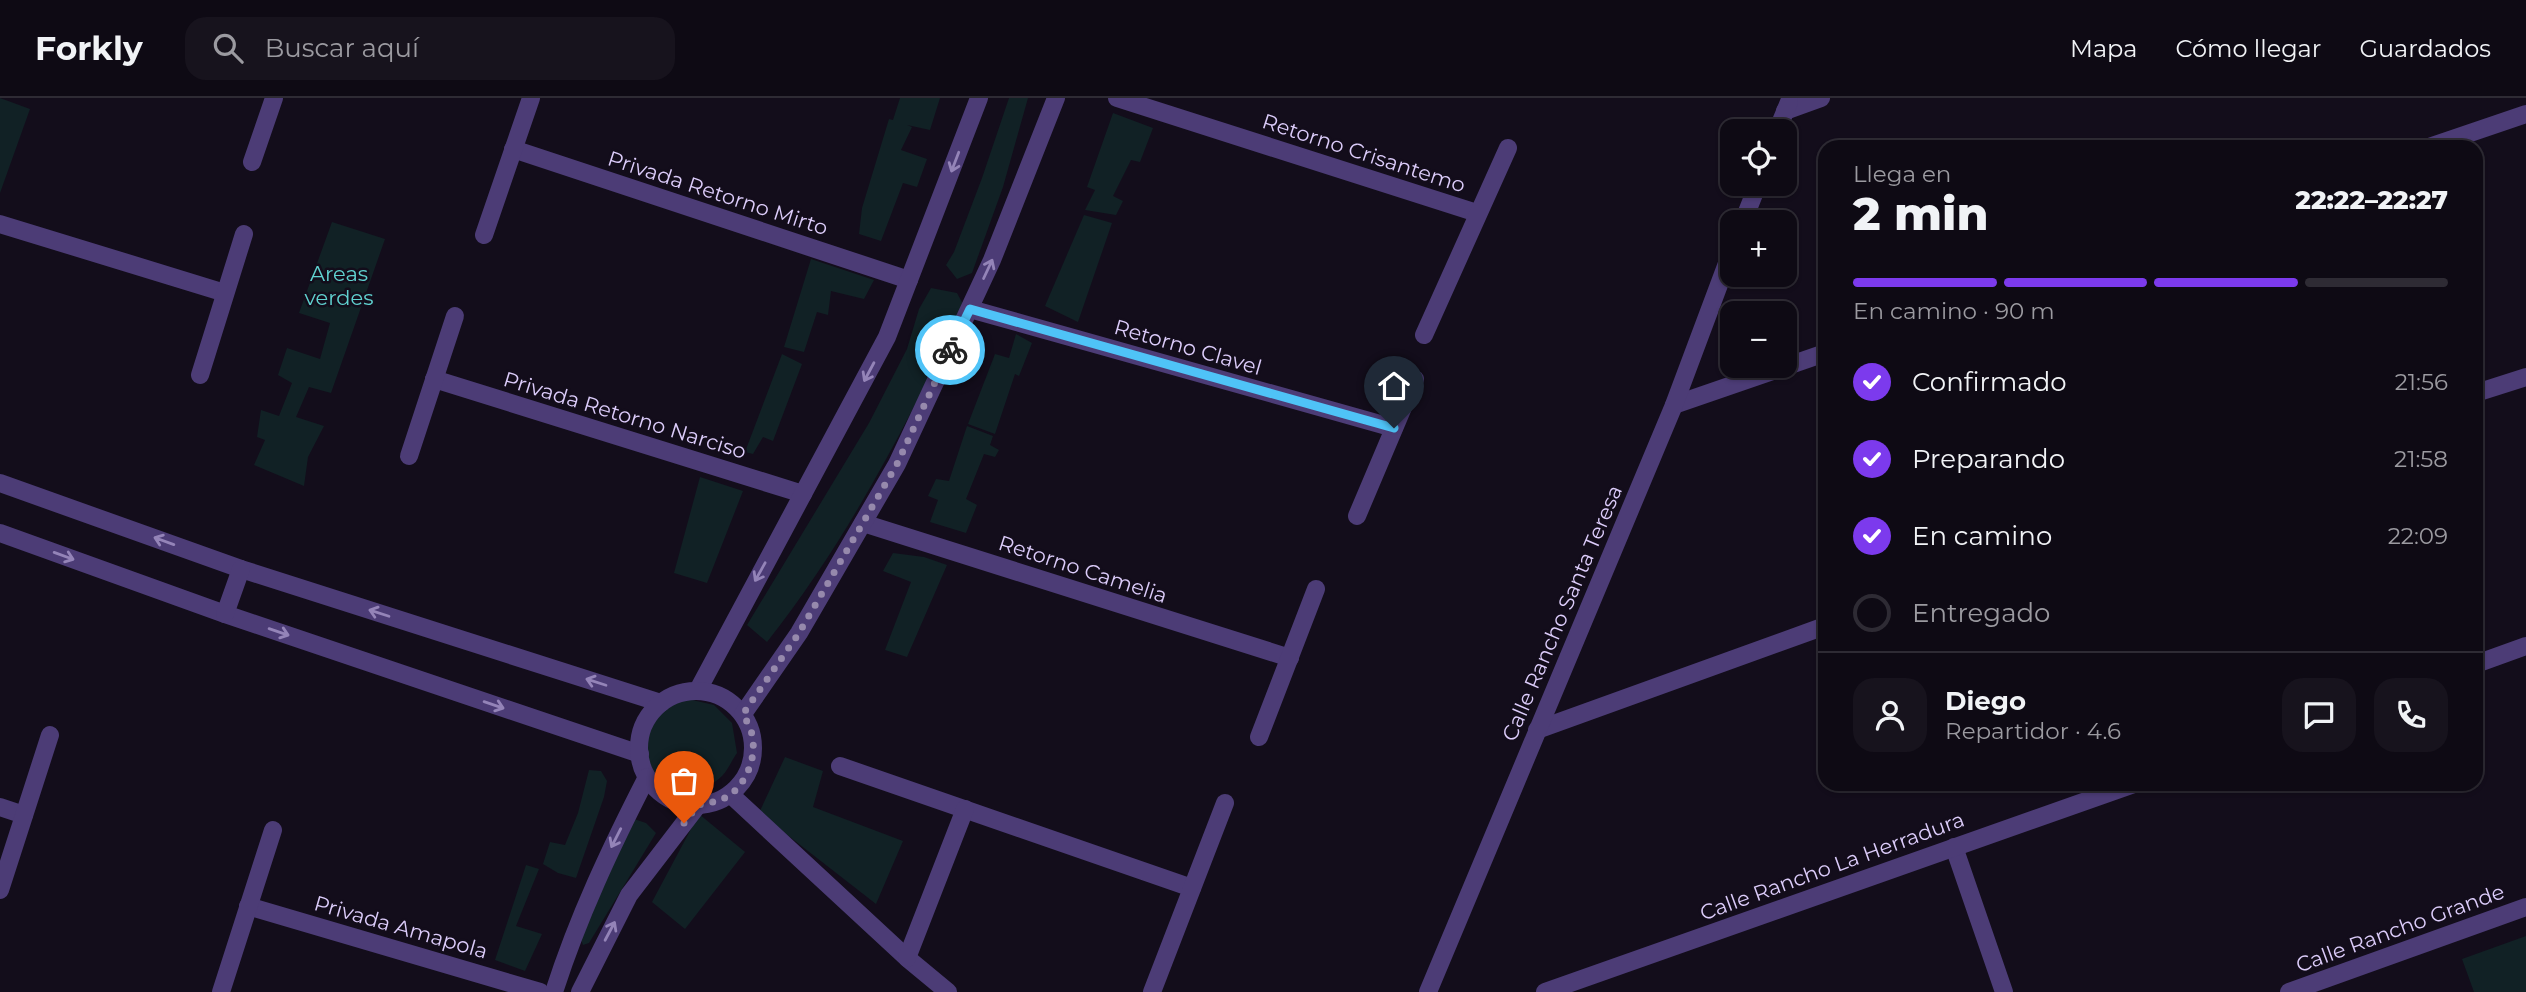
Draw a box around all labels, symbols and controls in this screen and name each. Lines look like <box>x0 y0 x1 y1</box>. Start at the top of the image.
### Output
search box <box>185 17 675 80</box>
text: Forkly <box>35 28 143 68</box>
icon: search <box>209 29 247 67</box>
text: Buscar aquí <box>265 32 419 64</box>
text: Mapa <box>2070 34 2137 63</box>
text: Cómo llegar <box>2175 34 2321 63</box>
text: Guardados <box>2359 34 2491 63</box>
street label: Retorno Crisantemo <box>1259 108 1469 198</box>
map controls <box>1720 119 1797 378</box>
button: locate <box>1720 119 1797 196</box>
street label: Privada Retorno Mirto <box>605 146 831 240</box>
one-way arrow <box>947 150 960 172</box>
text: Llega en <box>1853 160 1951 188</box>
text: 22:22–22:27 <box>2295 184 2448 216</box>
text: 2 min <box>1853 185 1988 242</box>
button: + <box>1720 210 1797 287</box>
one-way arrow <box>982 259 995 280</box>
park label: Areas verdes <box>304 261 374 310</box>
text: En camino · 90 m <box>1853 297 2055 325</box>
button: − <box>1720 301 1797 378</box>
street label: Retorno Clavel <box>1111 314 1265 380</box>
courier <box>915 315 985 385</box>
icon: bike <box>931 331 969 369</box>
pin <box>1364 356 1424 428</box>
one-way arrow <box>861 361 875 382</box>
icon: check <box>1853 363 1891 401</box>
street label: Privada Retorno Narciso <box>501 366 749 464</box>
text: Confirmado <box>1912 366 2067 398</box>
icon: home <box>1375 367 1413 405</box>
text: 21:56 <box>2395 368 2448 396</box>
icon: check <box>1853 440 1891 478</box>
text: Preparando <box>1912 443 2065 475</box>
text: 21:58 <box>2394 445 2448 473</box>
street label: Calle Rancho Santa Teresa <box>1497 481 1627 745</box>
icon: check <box>1853 517 1891 555</box>
text: En camino <box>1912 520 2052 552</box>
text: 22:09 <box>2388 522 2448 550</box>
street label: Retorno Camelia <box>995 530 1171 608</box>
one-way arrow <box>153 534 175 546</box>
one-way arrow <box>53 551 75 563</box>
one-way arrow <box>753 561 767 582</box>
text: Entregado <box>1912 597 2050 629</box>
one-way arrow <box>369 606 391 618</box>
one-way arrow <box>267 627 289 639</box>
one-way arrow <box>586 675 608 688</box>
button: person <box>1853 678 1927 752</box>
button: chat <box>2282 678 2356 752</box>
button: phone <box>2374 678 2448 752</box>
text: Diego <box>1945 685 2026 717</box>
one-way arrow <box>483 700 505 712</box>
text: Repartidor · 4.6 <box>1945 717 2121 745</box>
pin <box>654 751 714 823</box>
icon: bag <box>665 762 703 800</box>
street label: Calle Rancho La Herradura <box>1696 806 1968 926</box>
one-way arrow <box>608 827 622 848</box>
street label: Calle Rancho Grande <box>2292 879 2508 977</box>
street label: Privada Amapola <box>311 890 491 964</box>
one-way arrow <box>603 921 617 942</box>

